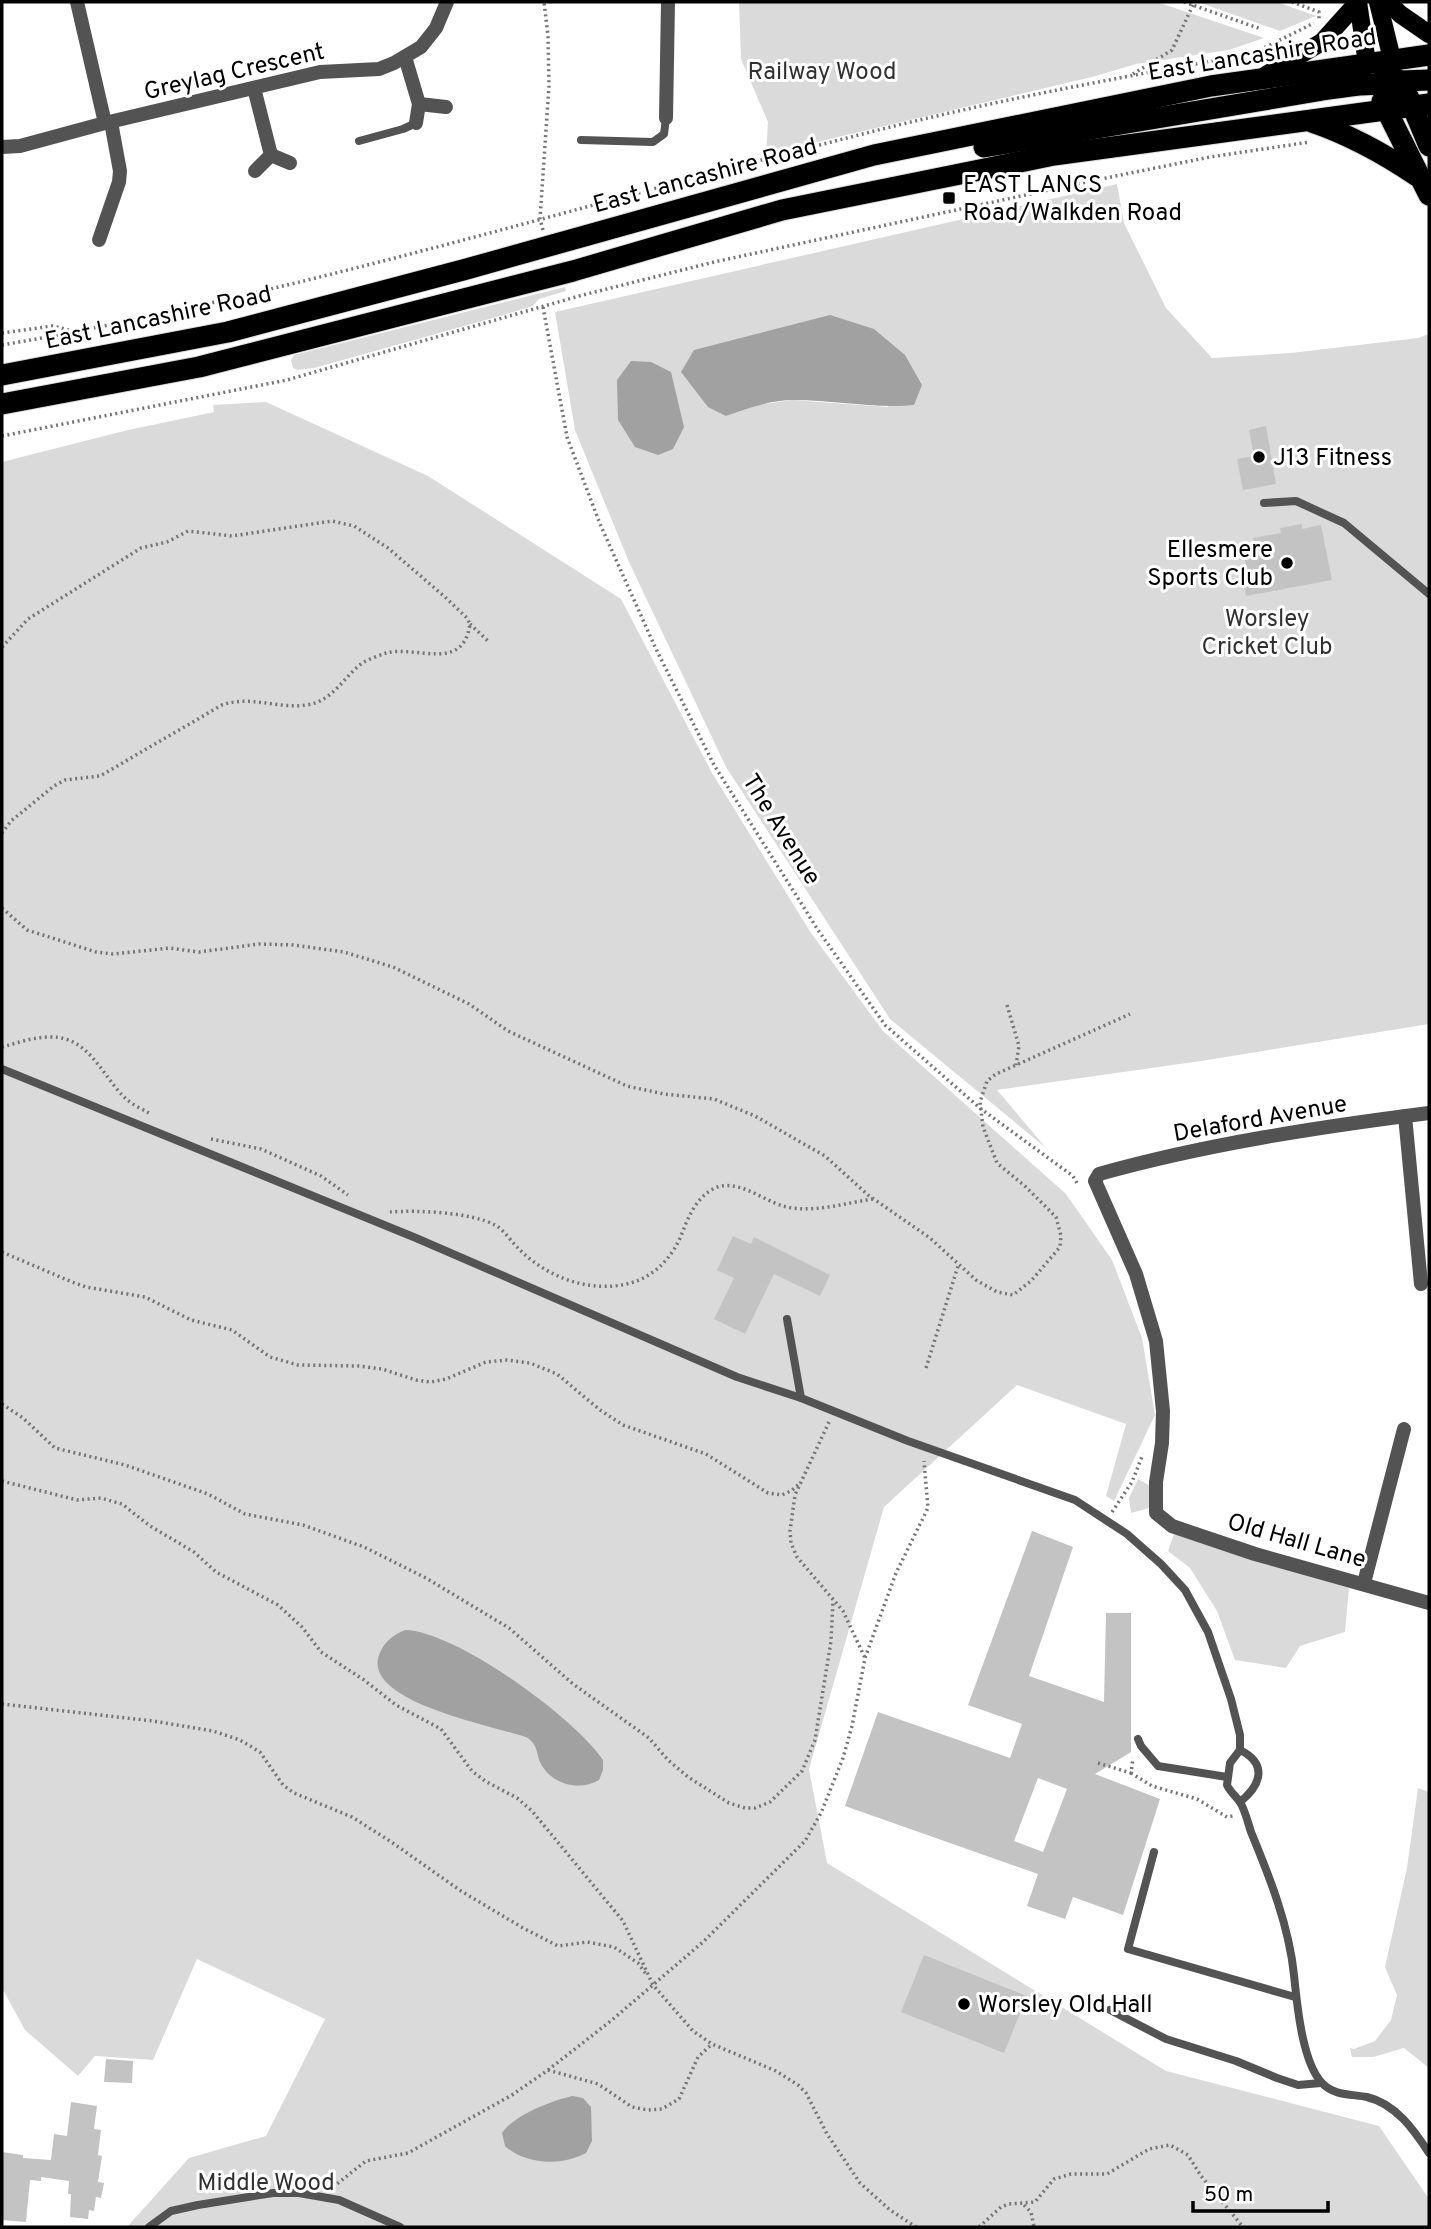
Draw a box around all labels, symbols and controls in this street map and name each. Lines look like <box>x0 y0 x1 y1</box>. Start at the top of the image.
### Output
street label: East Lancashire Road <box>1146 23 1379 89</box>
street label: Greylag Crescent <box>141 38 328 108</box>
park label: Railway Wood <box>748 58 896 88</box>
street label: East Lancashire Road <box>590 133 821 221</box>
place label: EAST LANCS Road/Walkden Road <box>963 171 1182 229</box>
marker: EAST LANCS Road/Walkden Road <box>941 190 957 206</box>
street label: East Lancashire Road <box>42 280 274 358</box>
place label: J13 Fitness <box>1273 444 1392 474</box>
marker: J13 Fitness <box>1251 449 1267 465</box>
place label: Ellesmere Sports Club <box>1147 536 1273 594</box>
marker: Ellesmere Sports Club <box>1279 555 1295 571</box>
park label: Worsley Cricket Club <box>1201 605 1333 663</box>
street label: The Avenue <box>734 769 826 891</box>
street label: Delaford Avenue <box>1171 1090 1349 1150</box>
street label: Old Hall Lane <box>1224 1508 1369 1576</box>
place label: Worsley Old Hall <box>978 1991 1153 2021</box>
marker: Worsley Old Hall <box>956 1996 972 2012</box>
park label: Middle Wood <box>197 2169 335 2199</box>
scale bar <box>1193 2170 1328 2214</box>
text: 50 m <box>1204 2182 1253 2209</box>

